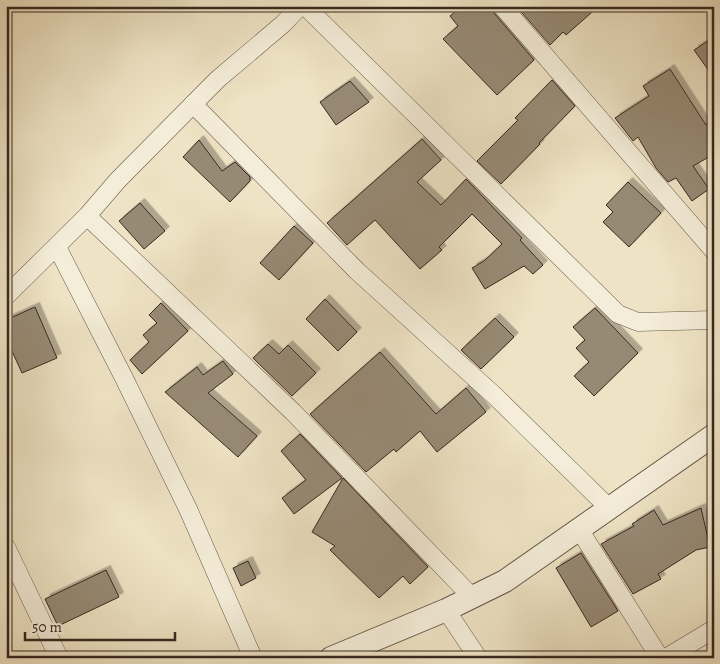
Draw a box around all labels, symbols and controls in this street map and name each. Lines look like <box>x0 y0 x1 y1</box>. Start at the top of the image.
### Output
scale bar <box>25 609 175 641</box>
text: 50 m <box>32 617 62 637</box>

